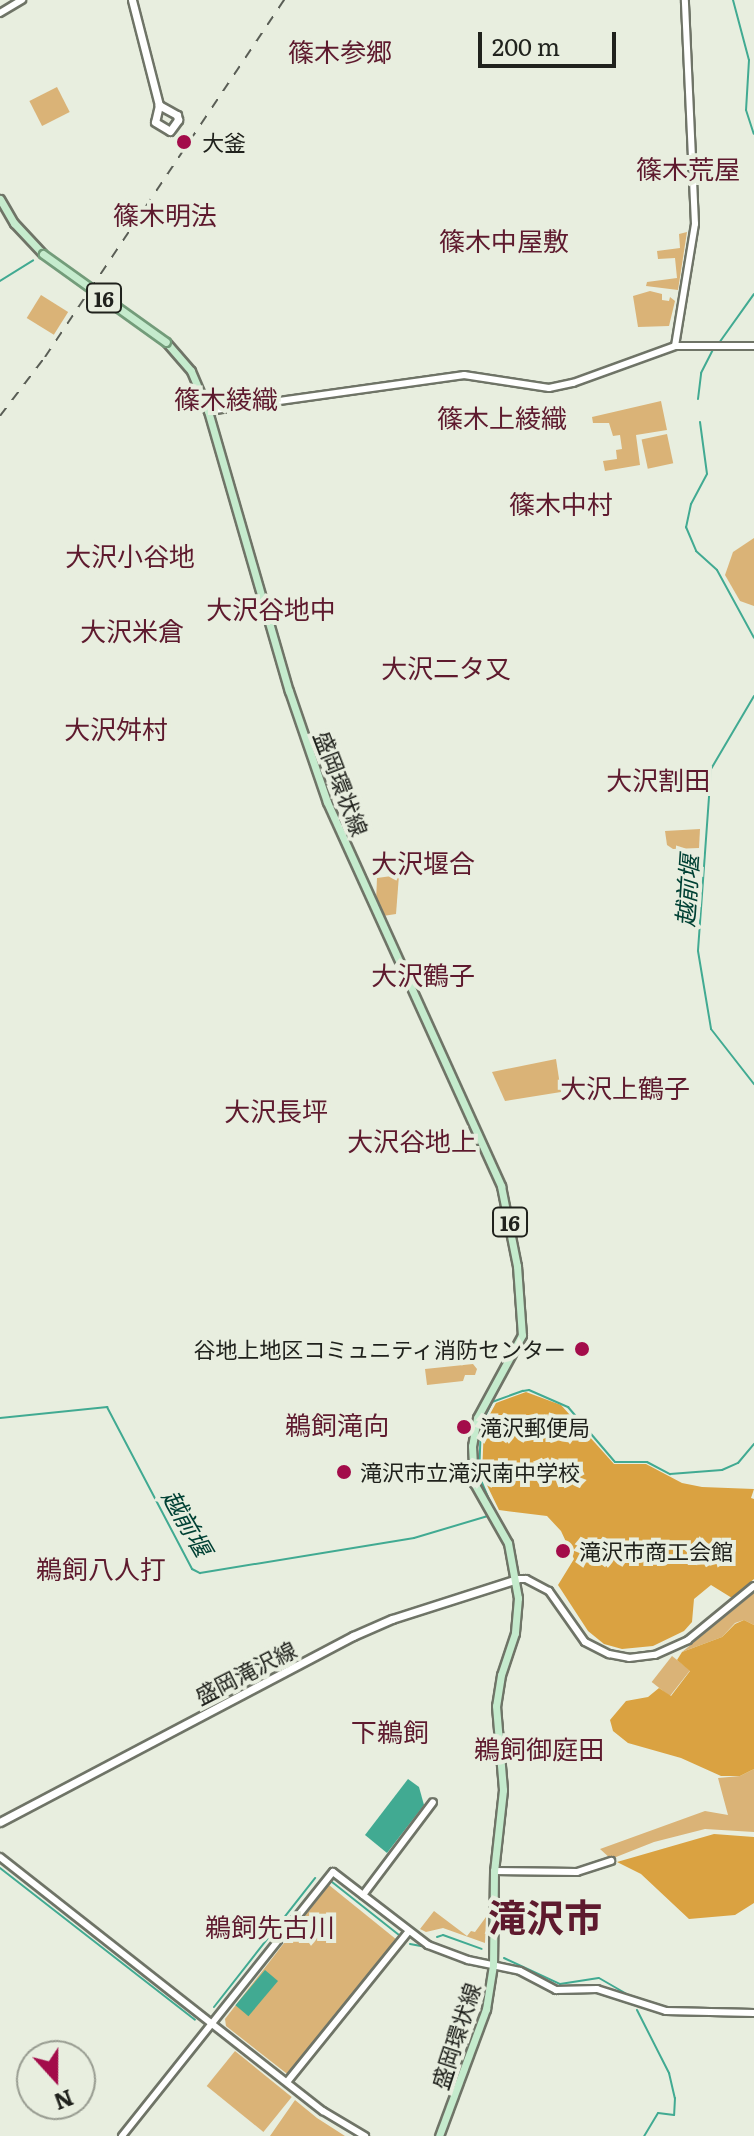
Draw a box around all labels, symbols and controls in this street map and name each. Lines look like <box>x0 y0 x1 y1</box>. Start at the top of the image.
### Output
scale bar <box>482 16 620 66</box>
text: 200 m <box>492 28 560 63</box>
district label: 篠木参郷 <box>288 35 392 67</box>
place label: 大釜 <box>202 129 246 155</box>
marker: 大釜 <box>173 131 195 153</box>
district label: 篠木荒屋 <box>636 152 740 184</box>
district label: 篠木明法 <box>113 198 217 230</box>
district label: 篠木中屋敷 <box>439 224 569 256</box>
road number: 16 <box>86 282 122 314</box>
district label: 篠木綾織 <box>174 382 278 414</box>
district label: 篠木上綾織 <box>437 401 567 433</box>
district label: 篠木中村 <box>509 487 613 519</box>
district label: 大沢小谷地 <box>65 539 195 571</box>
district label: 大沢谷地中 <box>206 592 336 624</box>
district label: 大沢米倉 <box>80 614 184 646</box>
district label: 大沢二タ又 <box>381 651 511 683</box>
district label: 大沢舛村 <box>64 712 168 744</box>
street label: 盛岡環状線 <box>310 727 374 839</box>
district label: 大沢割田 <box>606 763 710 795</box>
district label: 大沢堰合 <box>371 846 475 878</box>
water label: 越前堰 <box>669 854 703 928</box>
district label: 大沢鶴子 <box>371 958 475 990</box>
district label: 大沢上鶴子 <box>560 1071 690 1103</box>
district label: 大沢長坪 <box>224 1094 328 1126</box>
district label: 大沢谷地上 <box>347 1124 477 1156</box>
road number: 16 <box>492 1206 528 1238</box>
place label: 谷地上地区コミュニティ消防センター <box>192 1336 566 1362</box>
marker: 谷地上地区コミュニティ消防センター <box>573 1340 591 1358</box>
district label: 鵜飼滝向 <box>285 1408 389 1440</box>
place label: 滝沢郵便局 <box>480 1414 590 1440</box>
marker: 滝沢郵便局 <box>455 1418 473 1436</box>
place label: 滝沢市立滝沢南中学校 <box>360 1459 580 1485</box>
marker: 滝沢市立滝沢南中学校 <box>335 1463 353 1481</box>
water label: 越前堰 <box>158 1484 218 1560</box>
place label: 滝沢市商工会館 <box>579 1538 733 1564</box>
marker: 滝沢市商工会館 <box>554 1542 572 1560</box>
district label: 鵜飼八人打 <box>36 1552 166 1584</box>
street label: 盛岡滝沢線 <box>190 1635 300 1709</box>
district label: 下鵜飼 <box>351 1715 429 1747</box>
district label: 鵜飼御庭田 <box>474 1732 604 1764</box>
district label: 滝沢市 <box>488 1893 602 1939</box>
district label: 鵜飼先古川 <box>205 1910 335 1942</box>
street label: 盛岡環状線 <box>425 1980 485 2092</box>
north arrow <box>16 2040 96 2120</box>
text: N <box>50 2082 79 2120</box>

